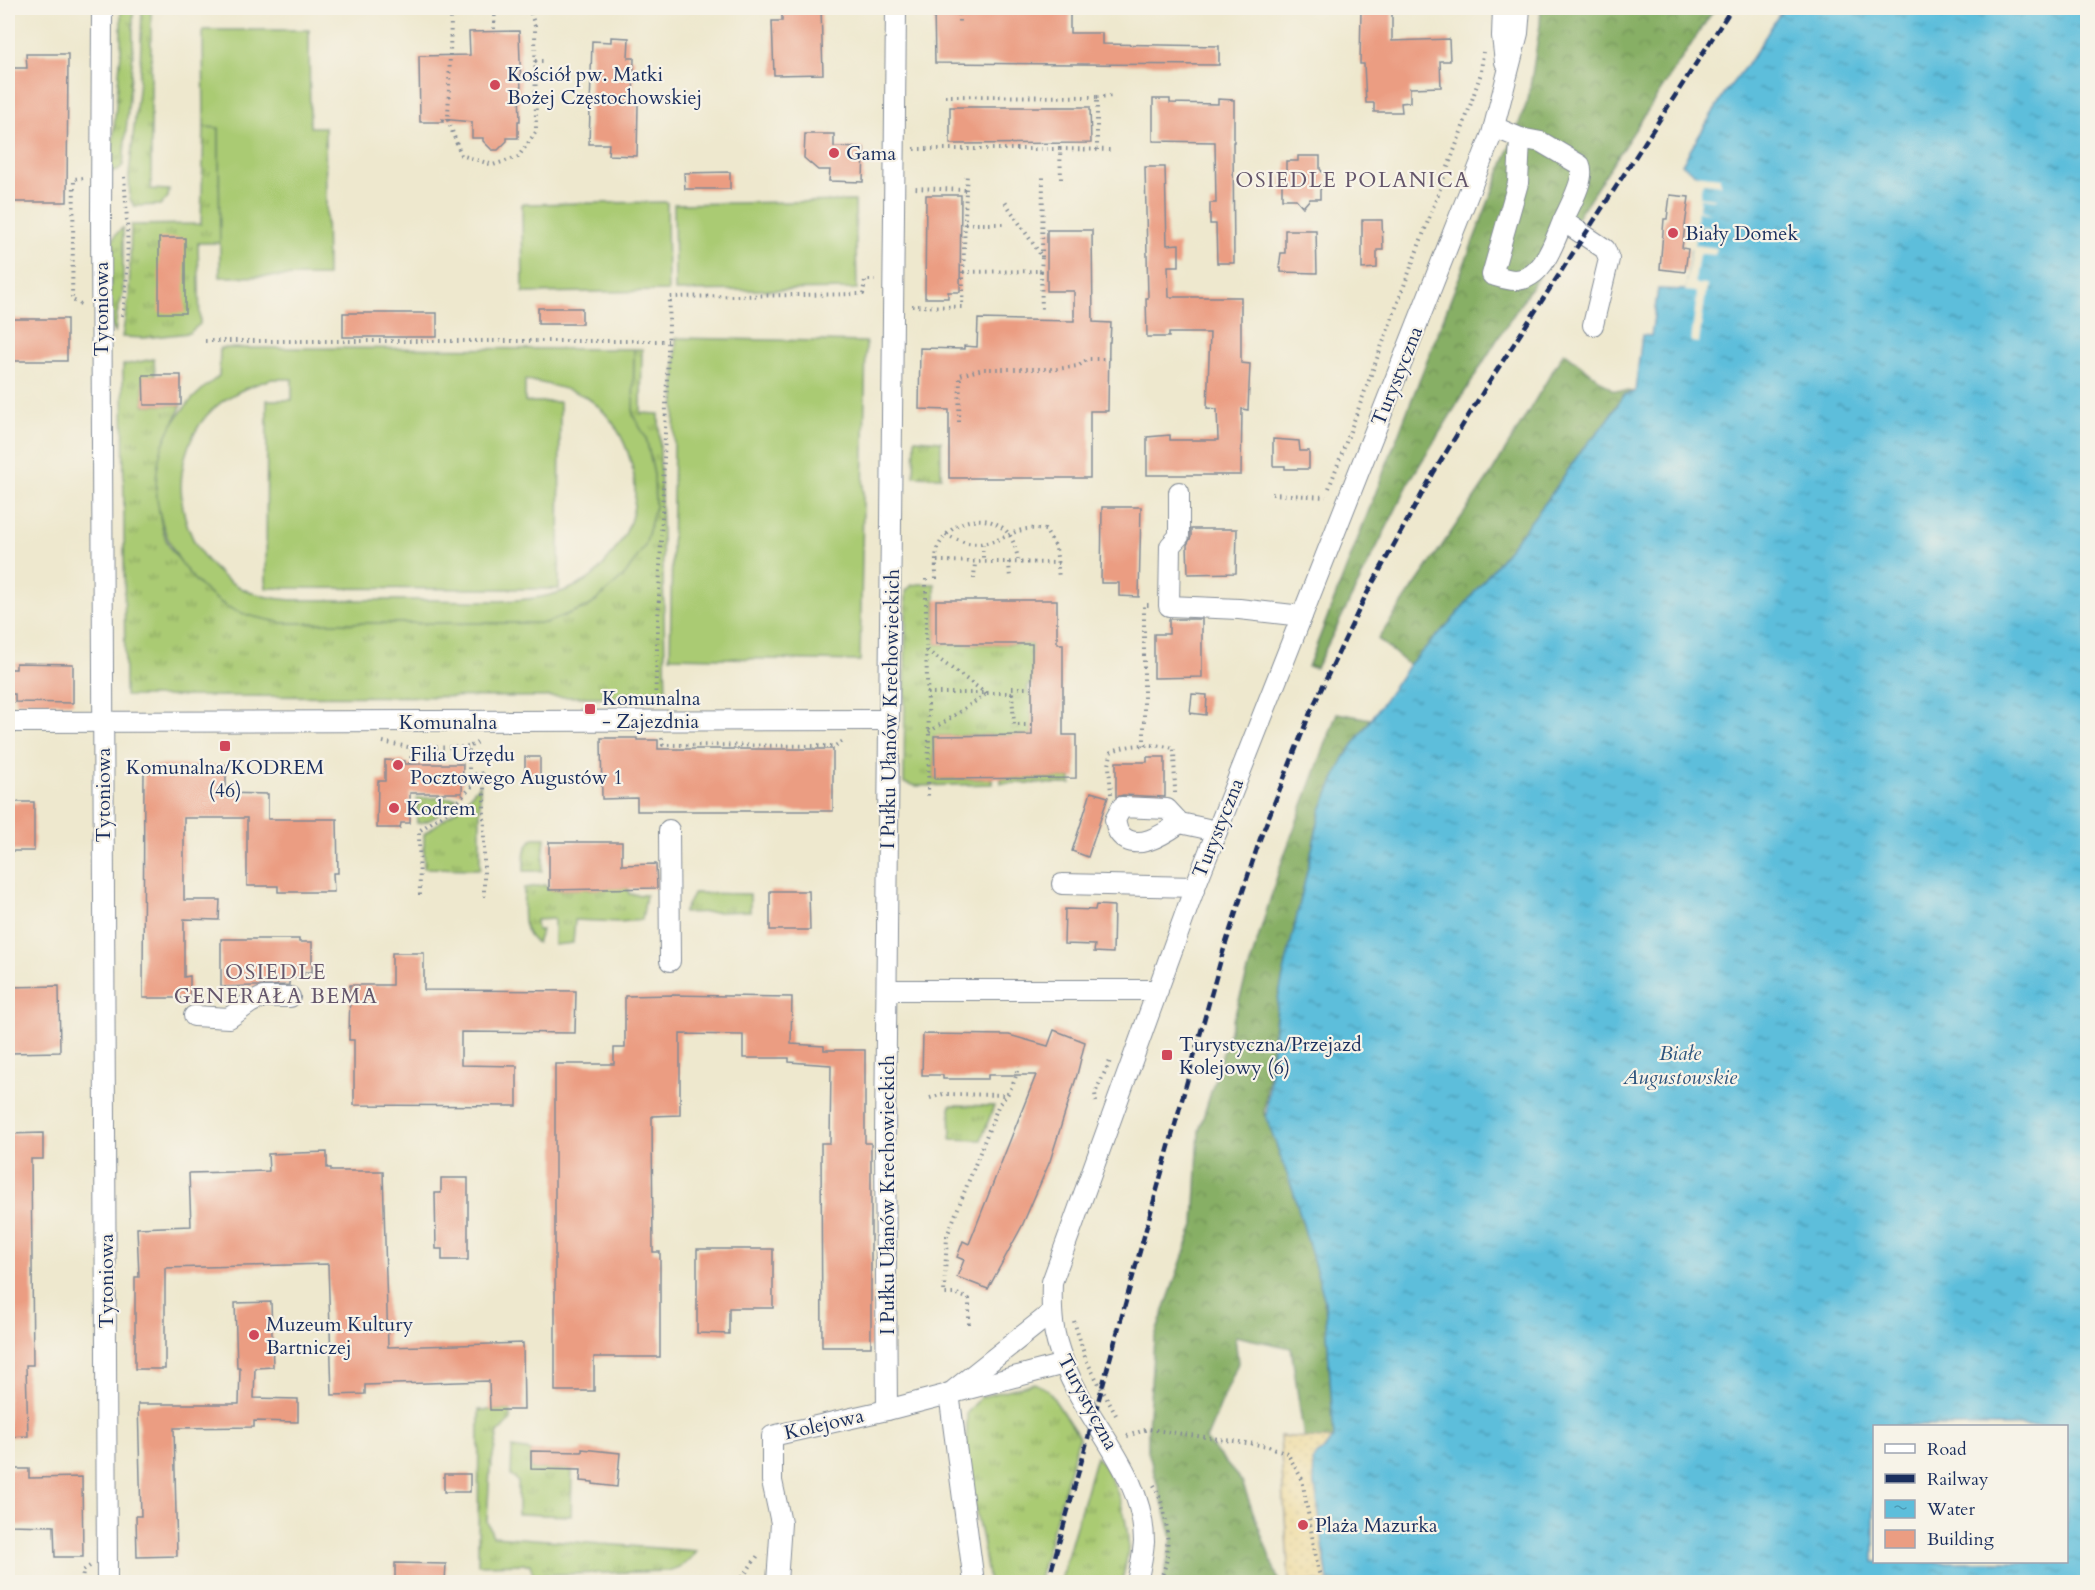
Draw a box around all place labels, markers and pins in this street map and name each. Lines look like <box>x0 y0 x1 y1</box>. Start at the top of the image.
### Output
place label: Kościół pw. Matki Bożej Częstochowskiej <box>507 61 702 111</box>
marker: Kościół pw. Matki Bożej Częstochowskiej <box>488 78 502 92</box>
place label: Gama <box>846 140 896 167</box>
marker: Gama <box>827 146 841 160</box>
place label: Biały Domek <box>1685 220 1798 247</box>
marker: Biały Domek <box>1666 226 1680 240</box>
place label: Komunalna - Zajezdnia <box>602 685 701 735</box>
marker: Komunalna - Zajezdnia <box>583 702 597 716</box>
marker: Komunalna/KODREM (46) <box>218 739 232 753</box>
place label: Filia Urzędu Pocztowego Augustów 1 <box>410 741 623 791</box>
place label: Komunalna/KODREM (46) <box>126 754 324 804</box>
marker: Filia Urzędu Pocztowego Augustów 1 <box>391 758 405 772</box>
place label: Kodrem <box>406 795 476 822</box>
marker: Kodrem <box>387 801 401 815</box>
place label: Turystyczna/Przejazd Kolejowy (6) <box>1179 1031 1362 1081</box>
marker: Turystyczna/Przejazd Kolejowy (6) <box>1160 1048 1174 1062</box>
place label: Muzeum Kultury Bartniczej <box>266 1311 414 1361</box>
marker: Muzeum Kultury Bartniczej <box>247 1328 261 1342</box>
place label: Plaża Mazurka <box>1315 1512 1438 1539</box>
marker: Plaża Mazurka <box>1296 1518 1310 1532</box>

